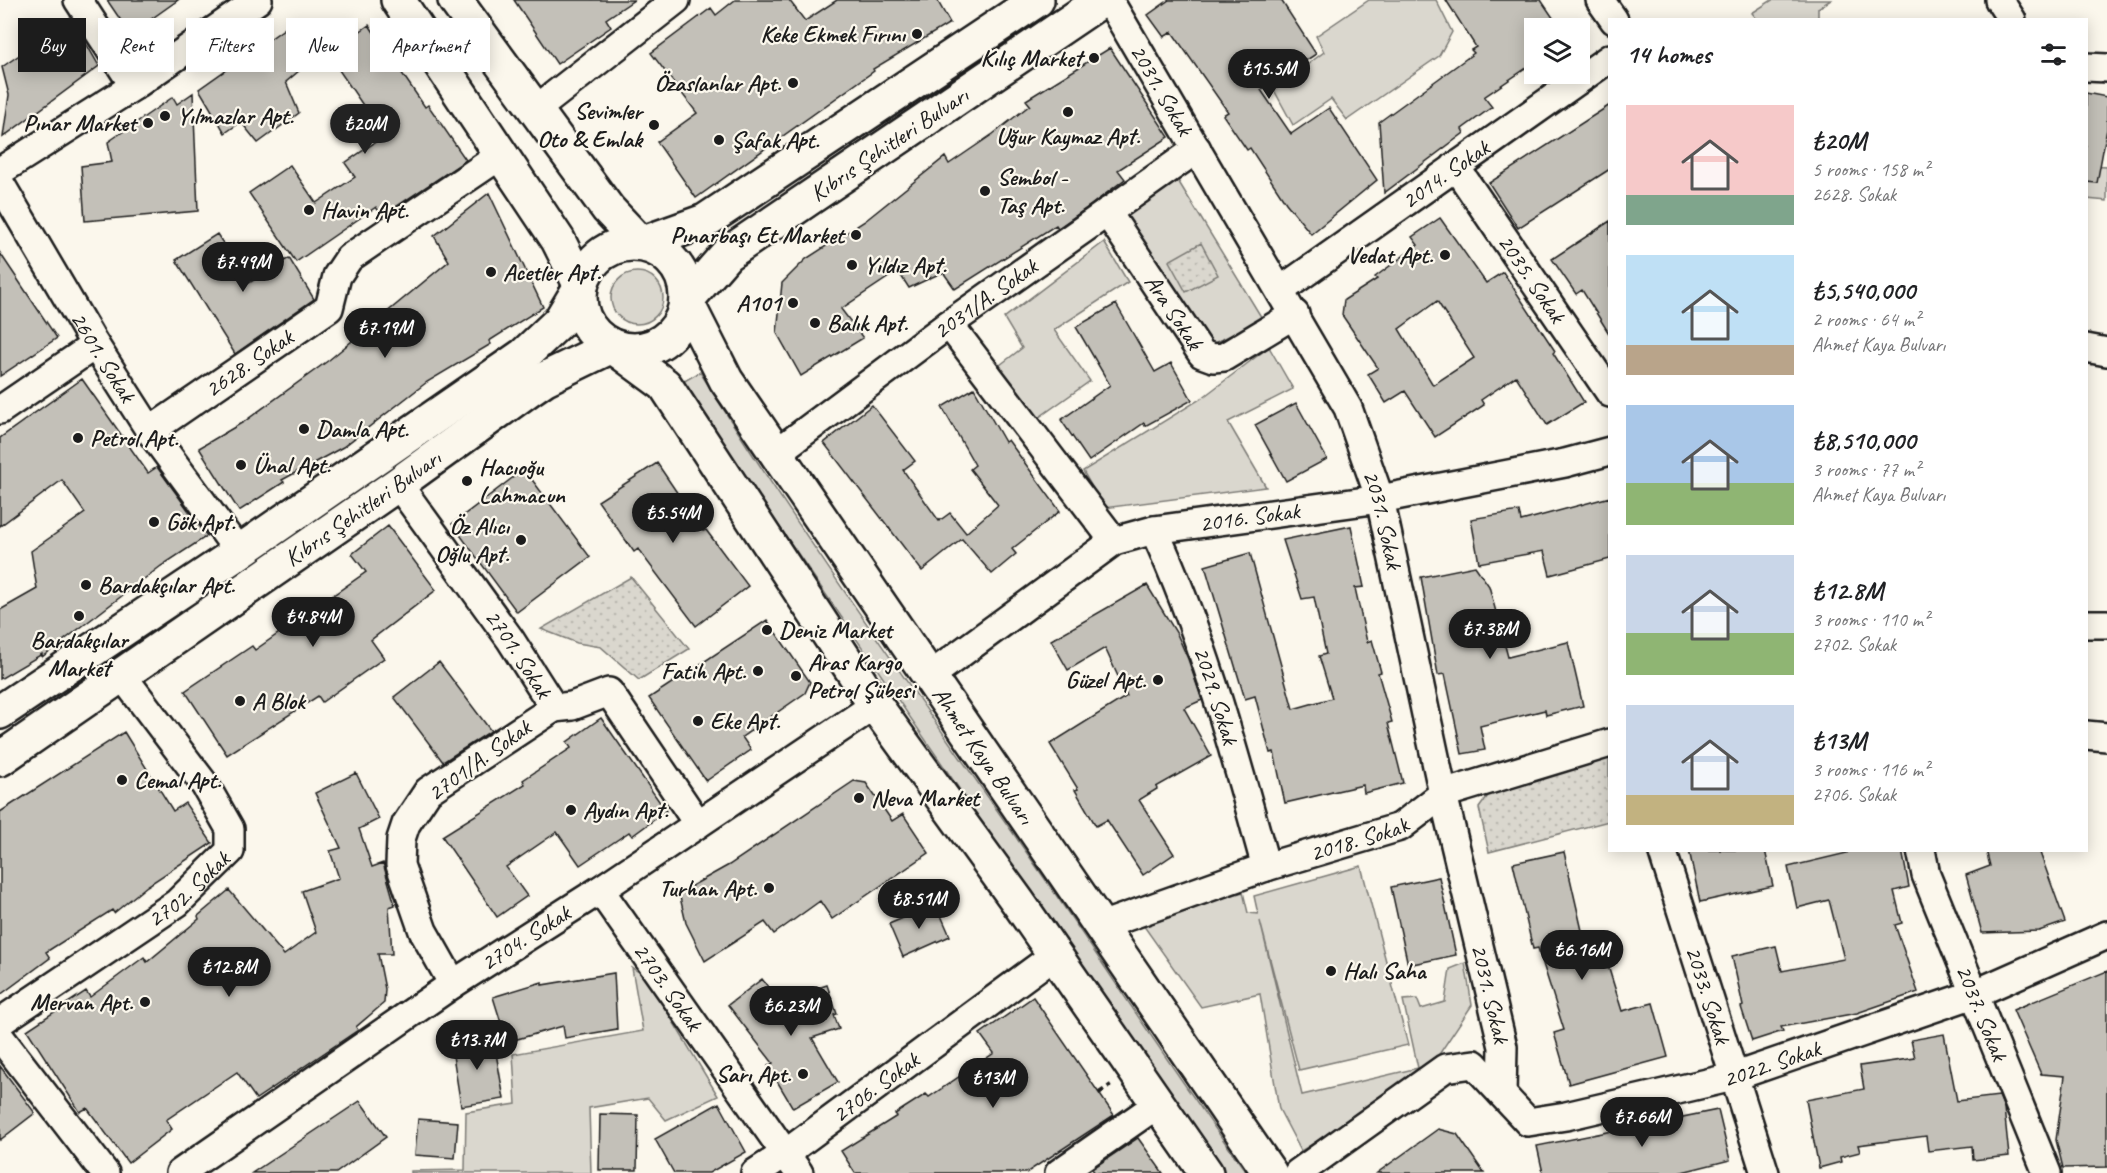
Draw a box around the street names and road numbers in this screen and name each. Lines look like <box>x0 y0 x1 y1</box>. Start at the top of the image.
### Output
street label: 2031. Sokak <box>1123 39 1201 143</box>
street label: Kıbrıs Şehitleri Bulvarı <box>804 79 975 208</box>
street label: 2014. Sokak <box>1395 132 1497 215</box>
street label: 2035. Sokak <box>1491 228 1574 330</box>
street label: 2031/A. Sokak <box>927 250 1045 346</box>
street label: Ara Sokak <box>1138 268 1211 357</box>
street label: 2601. Sokak <box>64 306 144 409</box>
street label: 2628. Sokak <box>199 321 301 404</box>
street label: Kıbrıs Şehitleri Bulvarı <box>278 442 448 573</box>
street label: 2031. Sokak <box>1356 466 1410 574</box>
street label: 2016. Sokak <box>1197 495 1304 539</box>
street label: 2701. Sokak <box>478 603 560 706</box>
street label: 2029. Sokak <box>1187 643 1246 750</box>
street label: Ahmet Kaya Bulvarı <box>926 681 1042 831</box>
street label: 2701/A. Sokak <box>421 711 538 808</box>
street label: 2018. Sokak <box>1306 809 1417 868</box>
street label: 2702. Sokak <box>141 843 238 934</box>
street label: 2704. Sokak <box>475 897 578 978</box>
street label: 2703. Sokak <box>627 937 710 1038</box>
street label: 2031. Sokak <box>1464 941 1517 1048</box>
street label: 2033. Sokak <box>1679 942 1738 1050</box>
street label: 2037. Sokak <box>1949 960 2016 1067</box>
street label: 2022. Sokak <box>1720 1032 1826 1094</box>
street label: 2706. Sokak <box>826 1044 927 1129</box>

